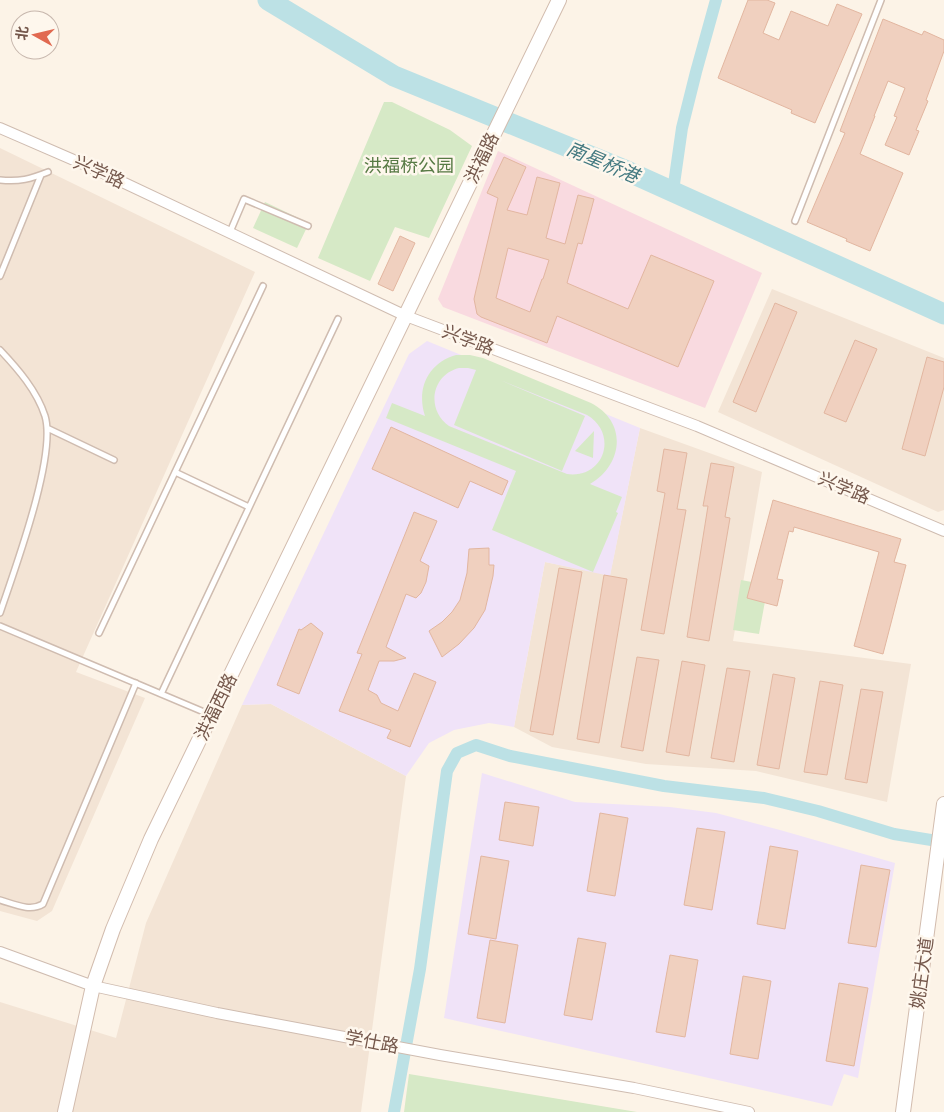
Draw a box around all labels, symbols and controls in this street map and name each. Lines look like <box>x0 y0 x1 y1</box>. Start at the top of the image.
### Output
north arrow <box>10 10 60 60</box>
text: 北 <box>11 25 32 41</box>
street label: 洪福路 <box>458 128 504 187</box>
water label: 南星桥港 <box>563 135 646 190</box>
street label: 兴学路 <box>70 149 129 193</box>
park label: 洪福桥公园 <box>364 153 454 177</box>
street label: 兴学路 <box>439 318 498 360</box>
street label: 兴学路 <box>815 465 874 509</box>
street label: 洪福西路 <box>189 669 242 744</box>
street label: 姚庄大道 <box>904 936 938 1010</box>
street label: 学仕路 <box>343 1024 401 1058</box>

